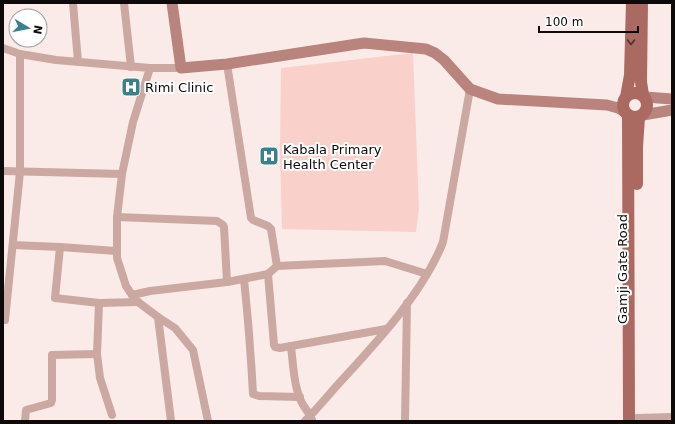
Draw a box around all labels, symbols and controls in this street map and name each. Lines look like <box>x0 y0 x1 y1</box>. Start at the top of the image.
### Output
north arrow <box>8 8 48 48</box>
scale bar <box>539 8 638 34</box>
text: 100 m <box>545 15 583 29</box>
text: N <box>30 24 45 35</box>
one-way arrow <box>627 39 635 45</box>
hospital icon: Rimi Clinic <box>120 76 142 98</box>
place label: Rimi Clinic <box>145 80 213 95</box>
place label: Kabala Primary Health Center <box>283 142 382 172</box>
hospital icon: Kabala Primary Health Center <box>258 145 280 167</box>
street label: Gamji Gate Road <box>615 214 630 324</box>

